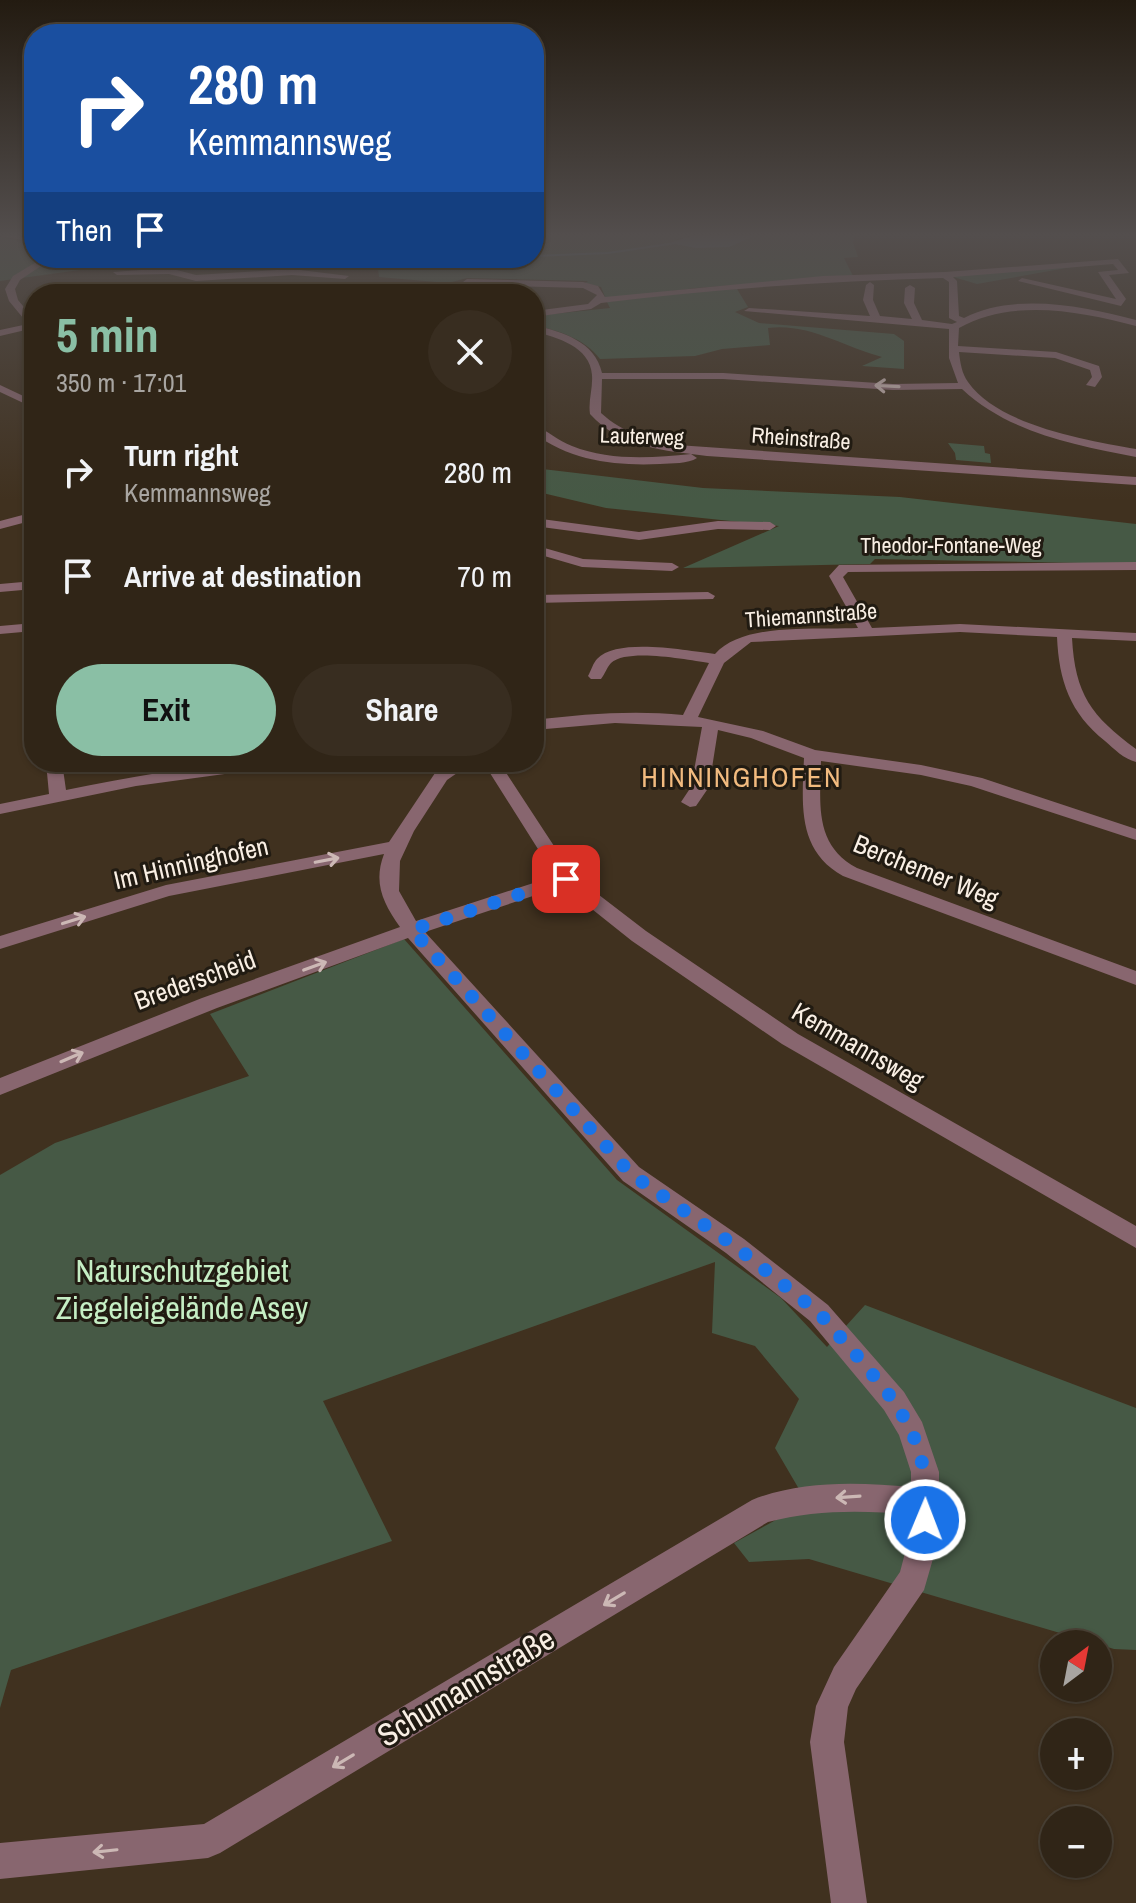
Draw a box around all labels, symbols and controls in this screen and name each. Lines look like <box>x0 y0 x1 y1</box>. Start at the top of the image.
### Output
text: 280 m <box>188 46 318 121</box>
icon: right <box>56 56 160 160</box>
text: Kemmannsweg <box>188 118 391 166</box>
icon: arrive <box>128 208 172 252</box>
text: Then <box>56 210 112 250</box>
text: 5 min <box>56 302 159 367</box>
button: close <box>428 310 512 394</box>
text: 350 m · 17:01 <box>56 365 186 400</box>
one-way arrow <box>874 378 901 393</box>
street label: Lauterweg <box>599 420 685 452</box>
street label: Rheinstraße <box>750 420 852 456</box>
text: Turn right <box>124 435 238 475</box>
icon: right <box>56 450 100 494</box>
text: 280 m <box>444 452 512 492</box>
text: Kemmannsweg <box>124 475 271 510</box>
street label: Theodor-Fontane-Weg <box>860 530 1042 560</box>
icon: arrive <box>56 554 100 598</box>
text: Arrive at destination <box>124 556 362 596</box>
text: 70 m <box>457 556 512 596</box>
street label: Thiemannstraße <box>744 595 878 635</box>
button: Exit <box>56 664 276 756</box>
button: Share <box>292 664 512 756</box>
district label: HINNINGHOFEN <box>641 758 843 796</box>
street label: Berchemer Weg <box>848 826 1004 916</box>
street label: Im Hinninghofen <box>110 828 272 897</box>
pin <box>532 845 600 913</box>
one-way arrow <box>314 851 339 866</box>
icon: arrive <box>544 857 588 901</box>
one-way arrow <box>62 911 87 926</box>
street label: Brederscheid <box>129 941 260 1018</box>
one-way arrow <box>302 957 327 972</box>
street label: Kemmannsweg <box>786 994 931 1098</box>
one-way arrow <box>59 1048 84 1063</box>
park label: Naturschutzgebiet Ziegeleigelände Asey <box>56 1249 308 1329</box>
position arrow <box>883 1478 967 1562</box>
one-way arrow <box>835 1490 862 1505</box>
one-way arrow <box>603 1591 626 1607</box>
street label: Schumannstraße <box>369 1617 562 1756</box>
north arrow <box>1040 1630 1112 1702</box>
map controls <box>1040 1630 1112 1878</box>
button: + <box>1040 1718 1112 1790</box>
one-way arrow <box>332 1753 355 1769</box>
button: − <box>1040 1806 1112 1878</box>
one-way arrow <box>92 1844 119 1859</box>

